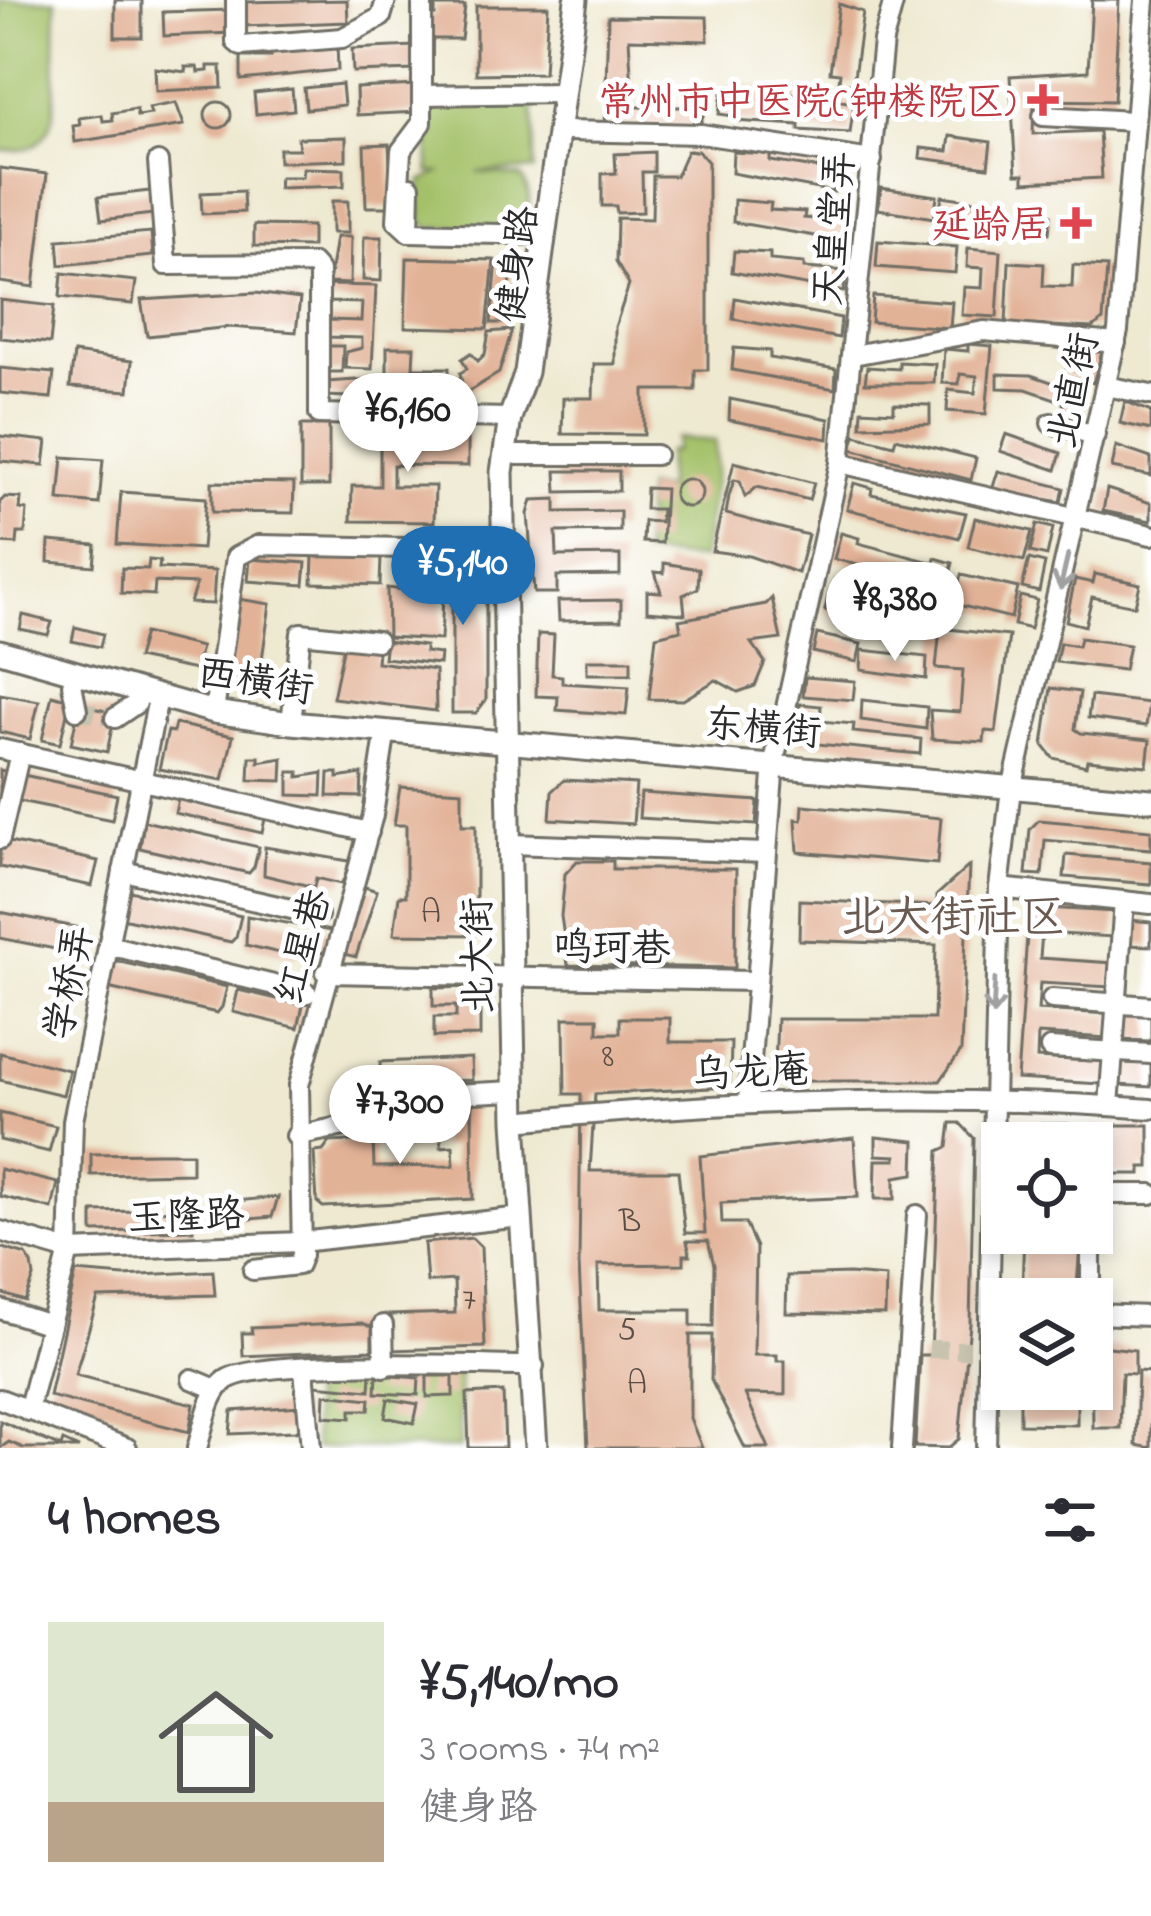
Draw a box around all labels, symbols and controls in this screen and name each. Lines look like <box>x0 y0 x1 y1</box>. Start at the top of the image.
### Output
place label: 常州市中医院(钟楼院区) <box>598 76 1016 133</box>
marker: 常州市中医院(钟楼院区) <box>1027 84 1059 116</box>
street label: 天皇堂弄 <box>801 148 872 309</box>
place label: 延龄居 <box>932 199 1049 256</box>
street label: 健身路 <box>484 203 555 326</box>
marker: 延龄居 <box>1060 207 1092 239</box>
street label: 北直街 <box>1035 328 1115 454</box>
pin: ¥6,160 <box>310 373 506 475</box>
text: ¥6,160 <box>365 383 451 440</box>
pin: ¥5,140 <box>365 526 561 628</box>
text: ¥5,140 <box>418 536 508 593</box>
one-way arrow <box>1051 552 1074 590</box>
pin: ¥8,380 <box>797 562 993 664</box>
text: ¥8,380 <box>853 572 937 629</box>
street label: 西横街 <box>193 646 318 721</box>
street label: 东横街 <box>702 697 823 764</box>
street label: 红星巷 <box>263 883 348 1011</box>
district label: 北大街社区 <box>840 887 1066 953</box>
house number: A <box>421 890 441 938</box>
street label: 北大街 <box>451 897 510 1015</box>
street label: 学桥弄 <box>32 920 111 1046</box>
street label: 鸣珂巷 <box>553 921 671 980</box>
one-way arrow <box>983 977 1006 1016</box>
house number: 8 <box>602 1034 614 1082</box>
street label: 乌龙庵 <box>691 1043 811 1106</box>
pin: ¥7,300 <box>302 1065 498 1167</box>
text: ¥7,300 <box>356 1075 444 1132</box>
map controls <box>981 1122 1113 1410</box>
button: locate <box>981 1122 1113 1254</box>
street label: 玉隆路 <box>127 1188 246 1249</box>
house number: B <box>618 1199 641 1247</box>
house number: 7 <box>462 1277 476 1325</box>
button: layers <box>981 1278 1113 1410</box>
house number: 5 <box>618 1307 636 1355</box>
house number: A <box>627 1361 647 1409</box>
text: 4 homes <box>48 1483 221 1558</box>
icon: filters <box>1037 1487 1103 1553</box>
text: ¥5,140/mo <box>420 1647 619 1722</box>
icon: home <box>144 1670 288 1814</box>
text: 3 rooms · 74 m² <box>420 1722 660 1779</box>
text: 健身路 <box>420 1781 537 1838</box>

